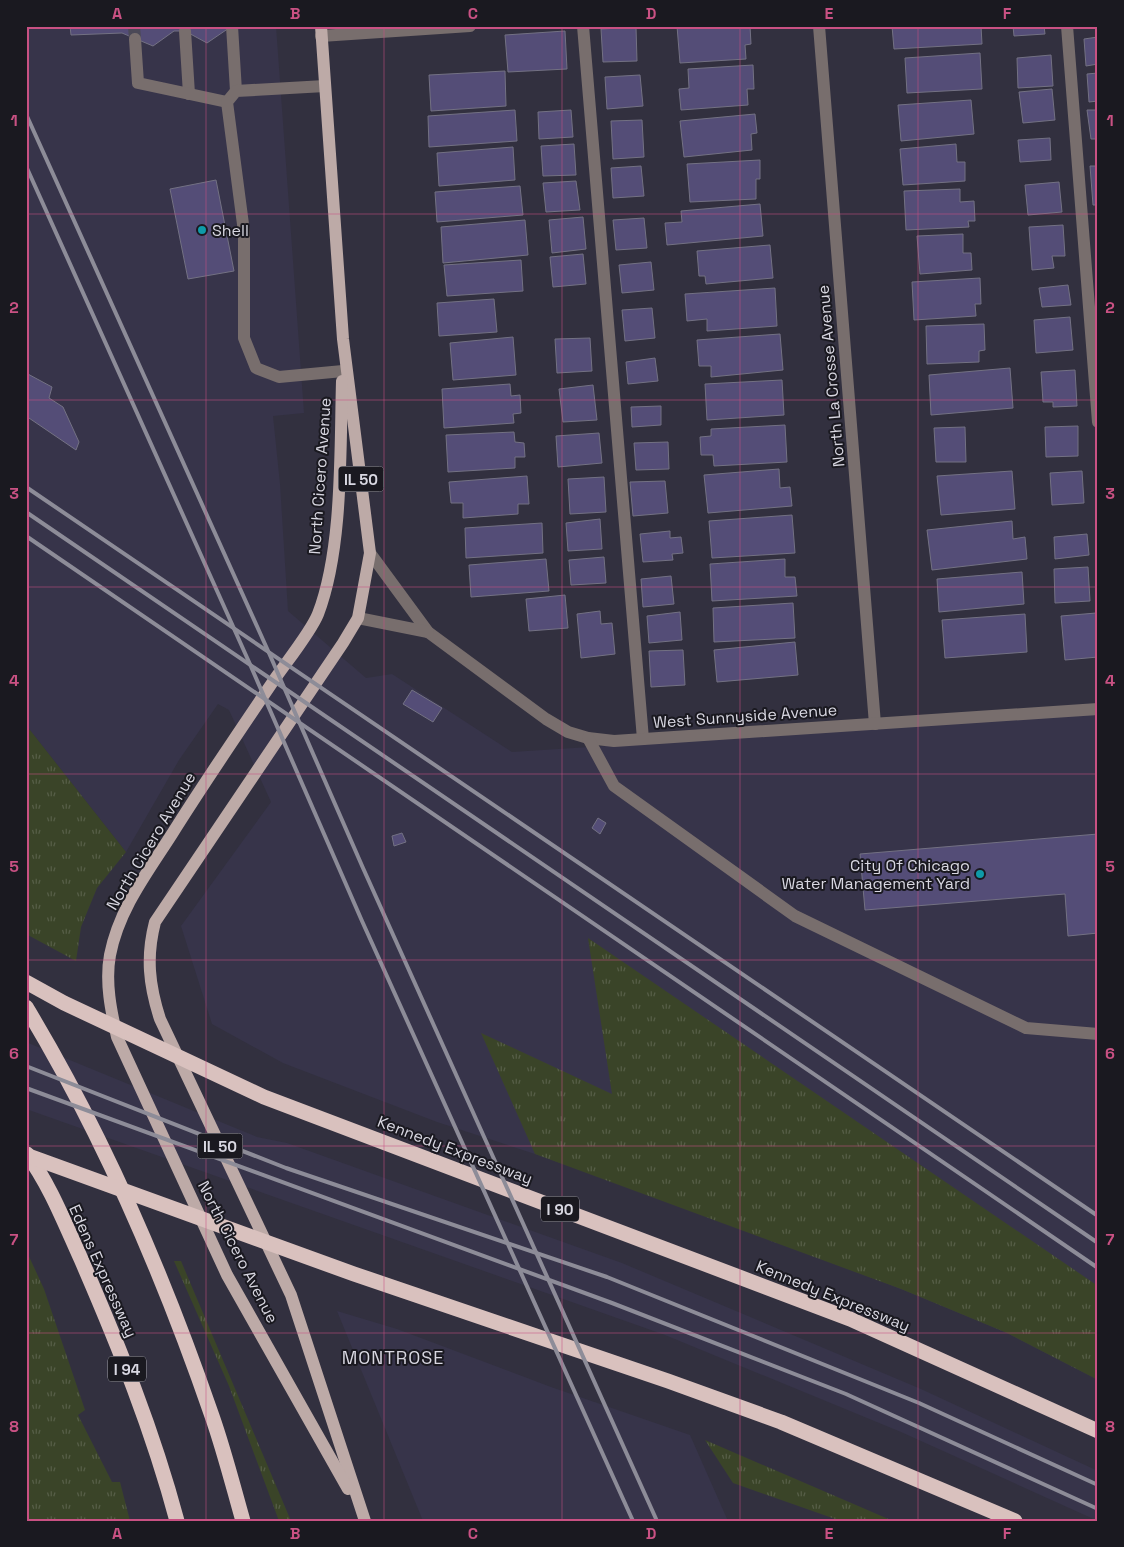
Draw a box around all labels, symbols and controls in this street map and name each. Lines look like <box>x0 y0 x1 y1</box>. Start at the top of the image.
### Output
text: A <box>112 3 122 24</box>
text: B <box>290 3 300 24</box>
text: C <box>468 3 478 24</box>
text: D <box>646 3 656 24</box>
text: E <box>825 3 834 24</box>
text: F <box>1003 3 1012 24</box>
text: 1 <box>10 110 18 131</box>
text: 1 <box>1106 110 1114 131</box>
place label: Shell <box>212 220 249 241</box>
marker: Shell <box>196 224 208 236</box>
street label: North La Crosse Avenue <box>813 284 849 468</box>
text: 2 <box>9 297 19 318</box>
text: 2 <box>1105 297 1115 318</box>
street label: North Cicero Avenue <box>304 397 336 555</box>
road number: IL 50 <box>338 466 384 492</box>
text: 3 <box>9 483 19 504</box>
text: 3 <box>1105 483 1115 504</box>
text: 4 <box>9 670 19 691</box>
text: 4 <box>1105 670 1115 691</box>
street label: West Sunnyside Avenue <box>652 699 838 733</box>
street label: North Cicero Avenue <box>102 768 200 914</box>
place label: City Of Chicago Water Management Yard <box>781 855 970 894</box>
text: 5 <box>9 856 19 877</box>
text: 5 <box>1105 856 1115 877</box>
marker: City Of Chicago Water Management Yard <box>974 868 986 880</box>
text: 6 <box>9 1043 19 1064</box>
text: 6 <box>1105 1043 1115 1064</box>
street label: Kennedy Expressway <box>374 1111 536 1189</box>
road number: IL 50 <box>198 1134 242 1158</box>
street label: North Cicero Avenue <box>193 1177 283 1327</box>
road number: I 90 <box>541 1196 579 1222</box>
street label: Edens Expressway <box>64 1201 142 1341</box>
text: 7 <box>10 1229 19 1250</box>
text: 7 <box>1106 1229 1115 1250</box>
street label: Kennedy Expressway <box>753 1255 913 1337</box>
district label: MONTROSE <box>342 1346 444 1369</box>
road number: I 94 <box>108 1356 146 1382</box>
text: 8 <box>9 1416 19 1437</box>
text: 8 <box>1105 1416 1115 1437</box>
text: A <box>112 1523 122 1544</box>
text: B <box>290 1523 300 1544</box>
text: C <box>468 1523 478 1544</box>
text: D <box>646 1523 656 1544</box>
text: E <box>825 1523 834 1544</box>
text: F <box>1003 1523 1012 1544</box>

